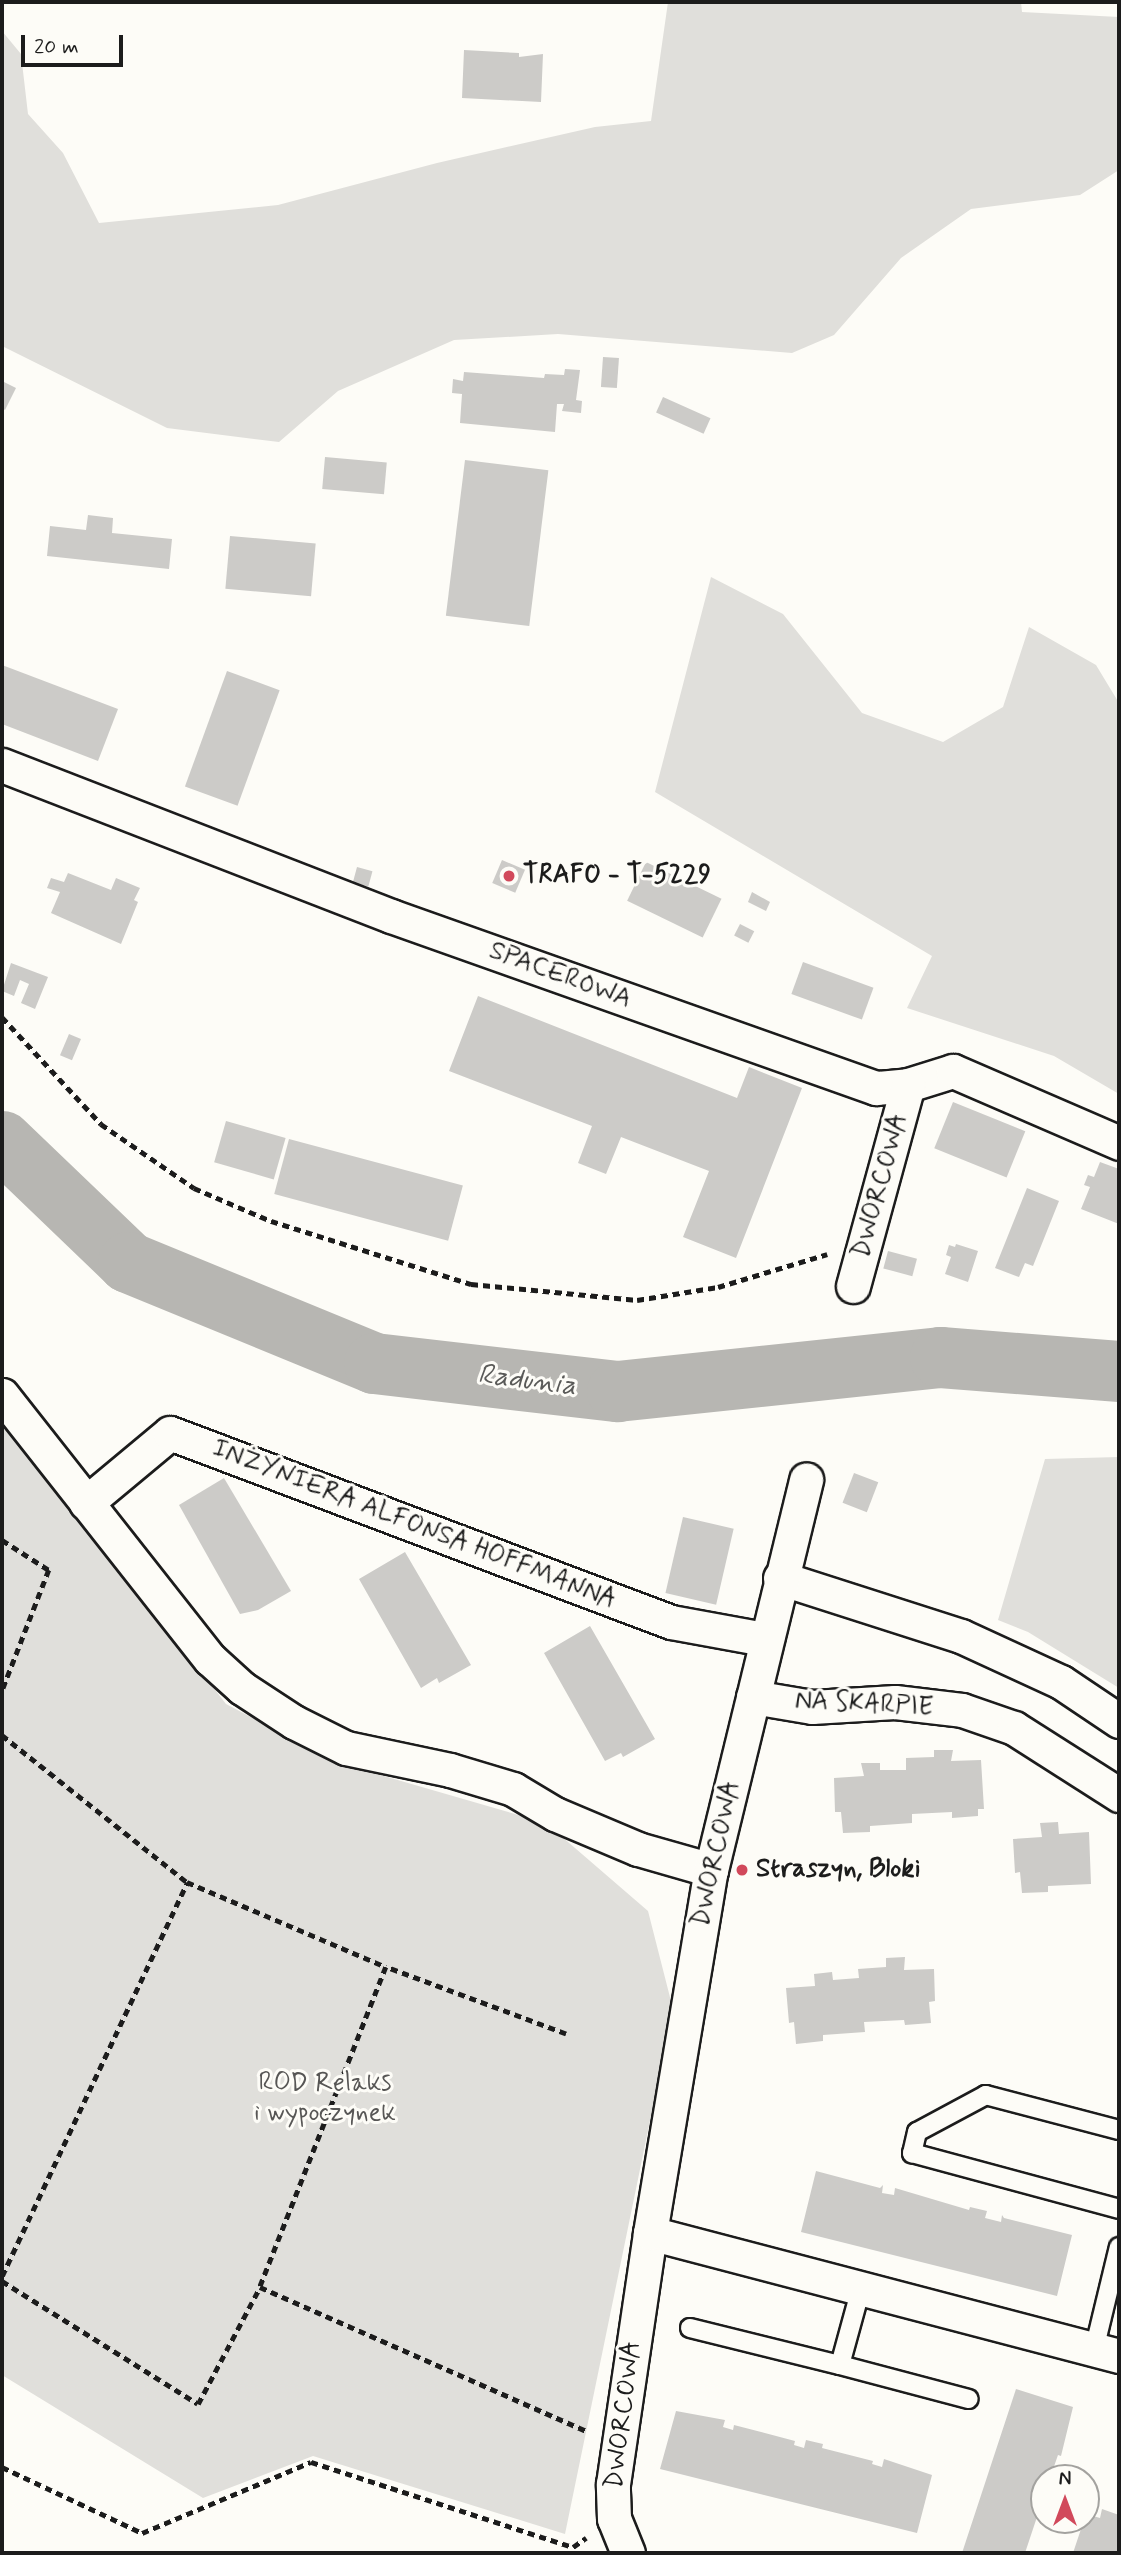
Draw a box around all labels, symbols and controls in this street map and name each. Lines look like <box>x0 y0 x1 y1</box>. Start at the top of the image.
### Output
scale bar <box>24 21 126 65</box>
text: 20 m <box>34 33 79 61</box>
place label: TRAFO - T-5229 <box>523 860 711 892</box>
marker: TRAFO - T-5229 <box>501 868 517 884</box>
street label: SPACEROWA <box>485 936 635 1016</box>
street label: DWORCOWA <box>847 1110 915 1262</box>
water label: Radunia <box>476 1358 578 1404</box>
street label: INŻYNIERA ALFONSA HOFFMANNA <box>206 1433 622 1617</box>
street label: NA SKARPIE <box>787 1685 941 1725</box>
street label: DWORCOWA <box>686 1778 748 1930</box>
place label: Straszyn, Bloki <box>756 1854 922 1886</box>
marker: Straszyn, Bloki <box>734 1862 750 1878</box>
park label: ROD Relaks i wypoczynek <box>254 2068 396 2130</box>
street label: DWORCOWA <box>599 2339 649 2491</box>
north arrow <box>1030 2464 1100 2534</box>
text: N <box>1059 2467 1071 2492</box>

